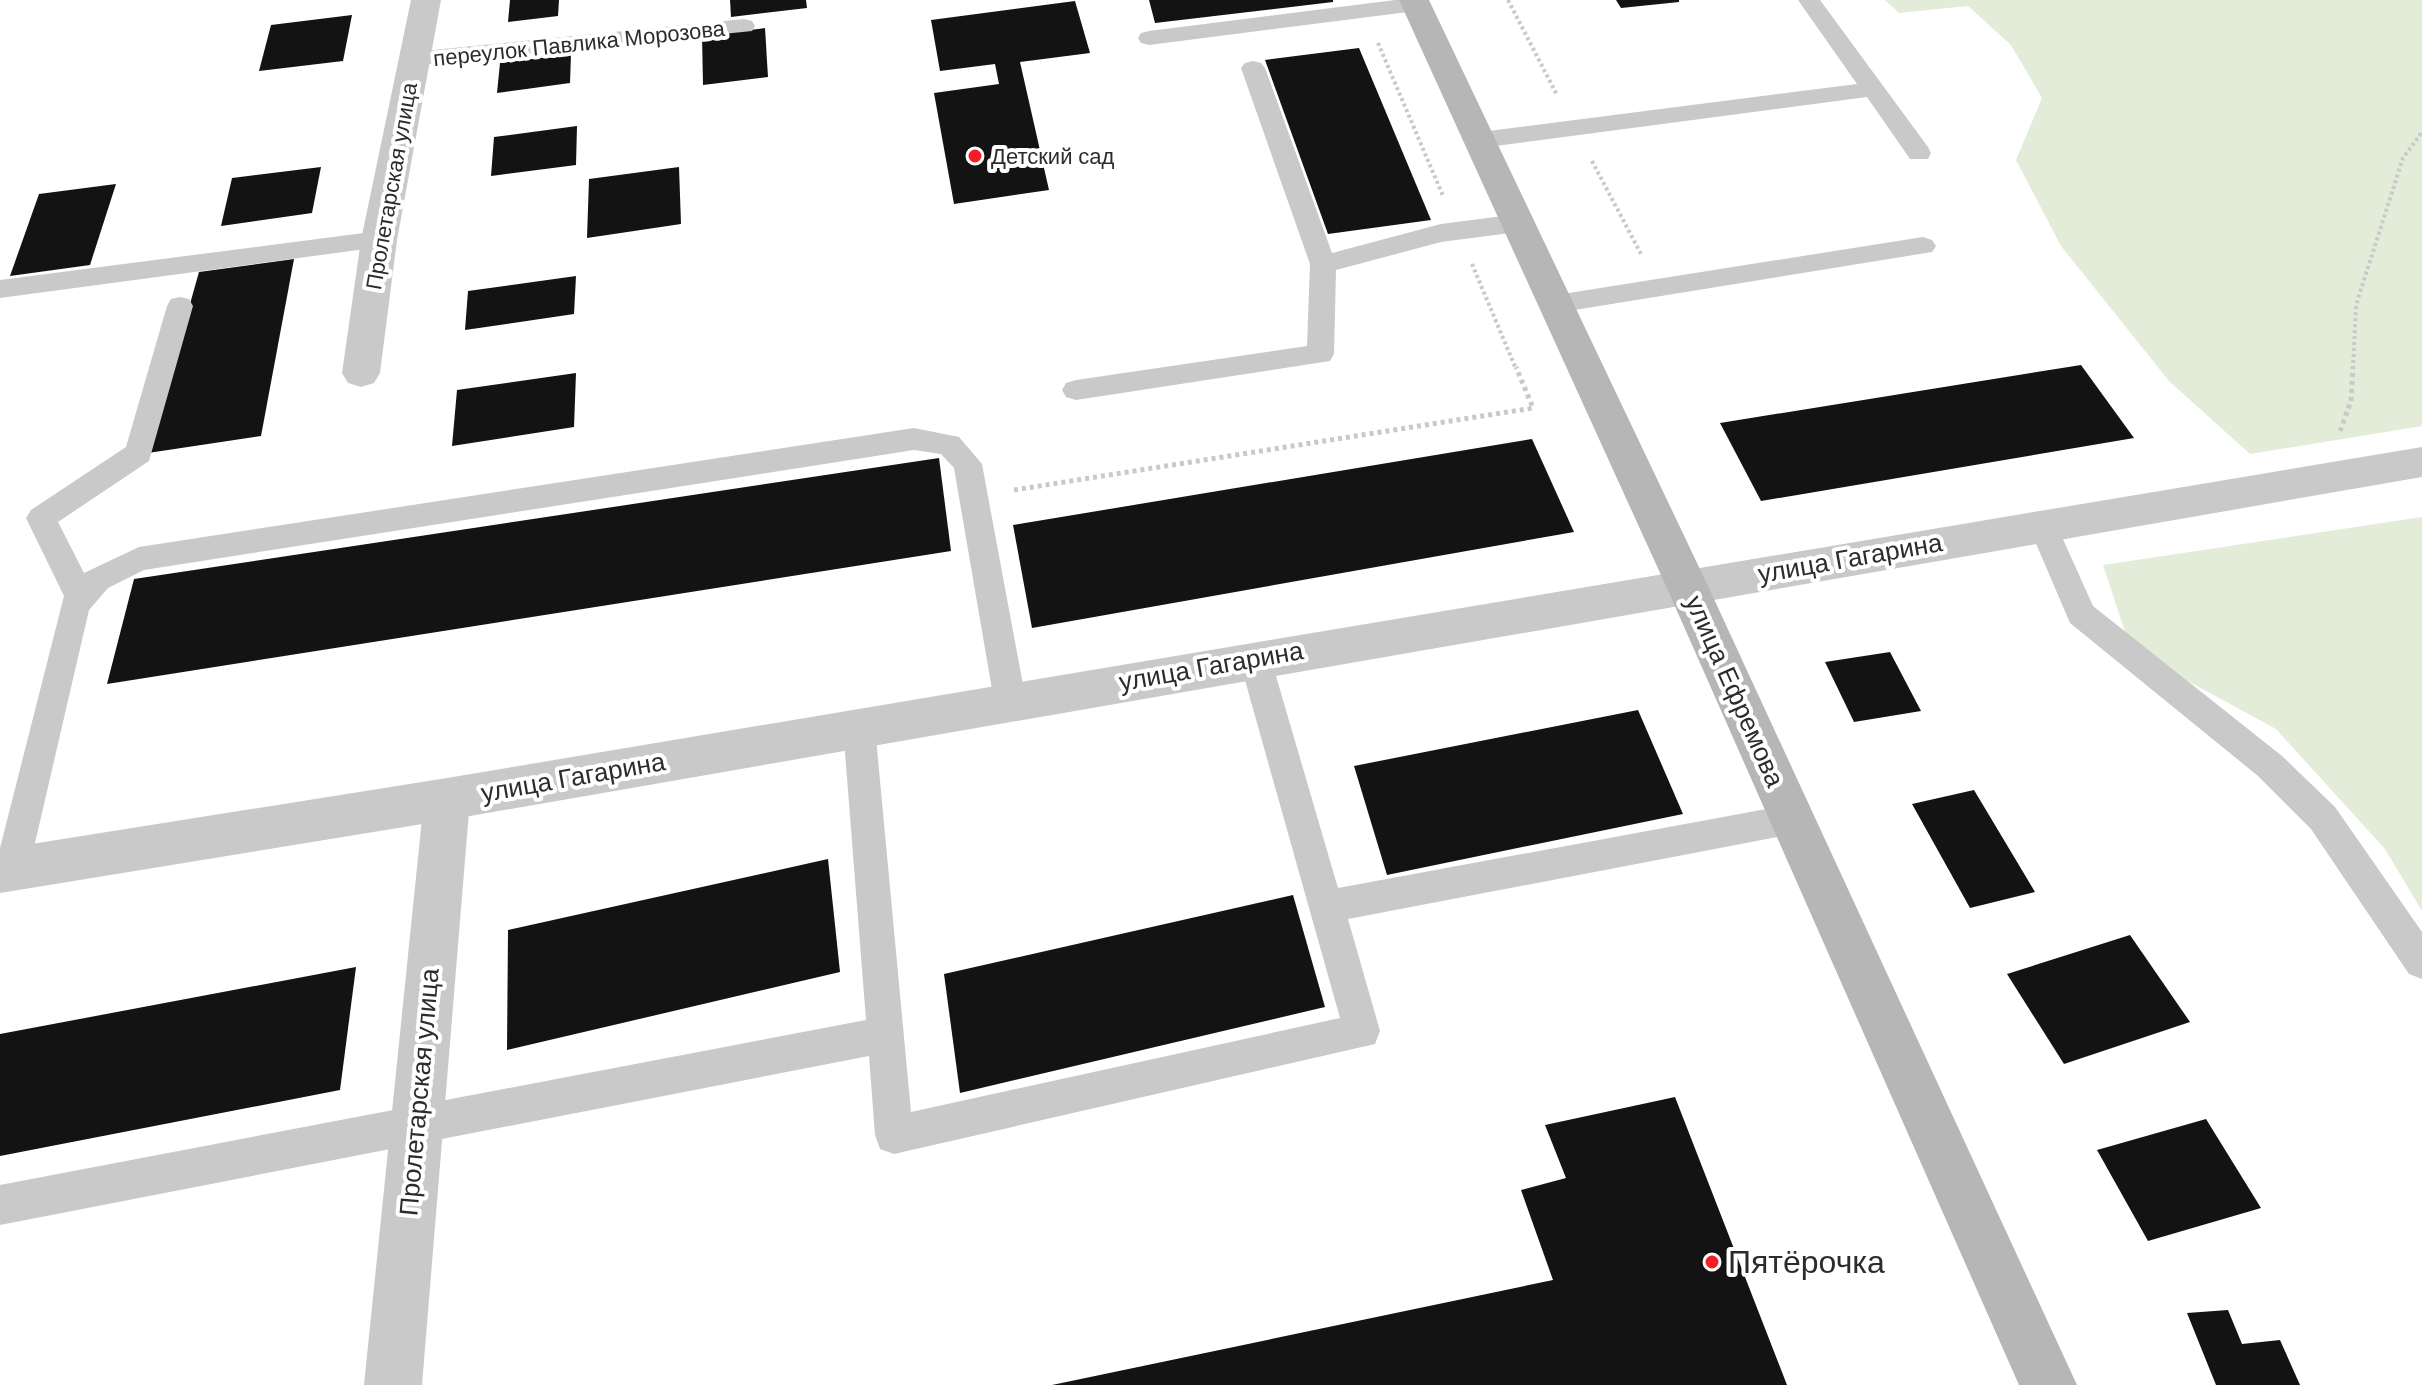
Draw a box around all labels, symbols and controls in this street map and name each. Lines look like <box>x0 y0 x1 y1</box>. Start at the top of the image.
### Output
street label: переулок Павлика Морозова <box>432 14 727 73</box>
street label: Пролетарская улица <box>359 79 424 292</box>
place label: Детский сад <box>991 142 1115 171</box>
marker: Детский сад <box>966 147 984 165</box>
street label: улица Гагарина <box>1755 525 1945 591</box>
street label: улица Ефремова <box>1678 590 1793 793</box>
street label: улица Гагарина <box>1116 633 1306 699</box>
street label: улица Гагарина <box>478 744 668 810</box>
street label: Пролетарская улица <box>391 966 447 1217</box>
place label: Пятёрочка <box>1728 1241 1885 1283</box>
marker: Пятёрочка <box>1703 1253 1721 1271</box>

